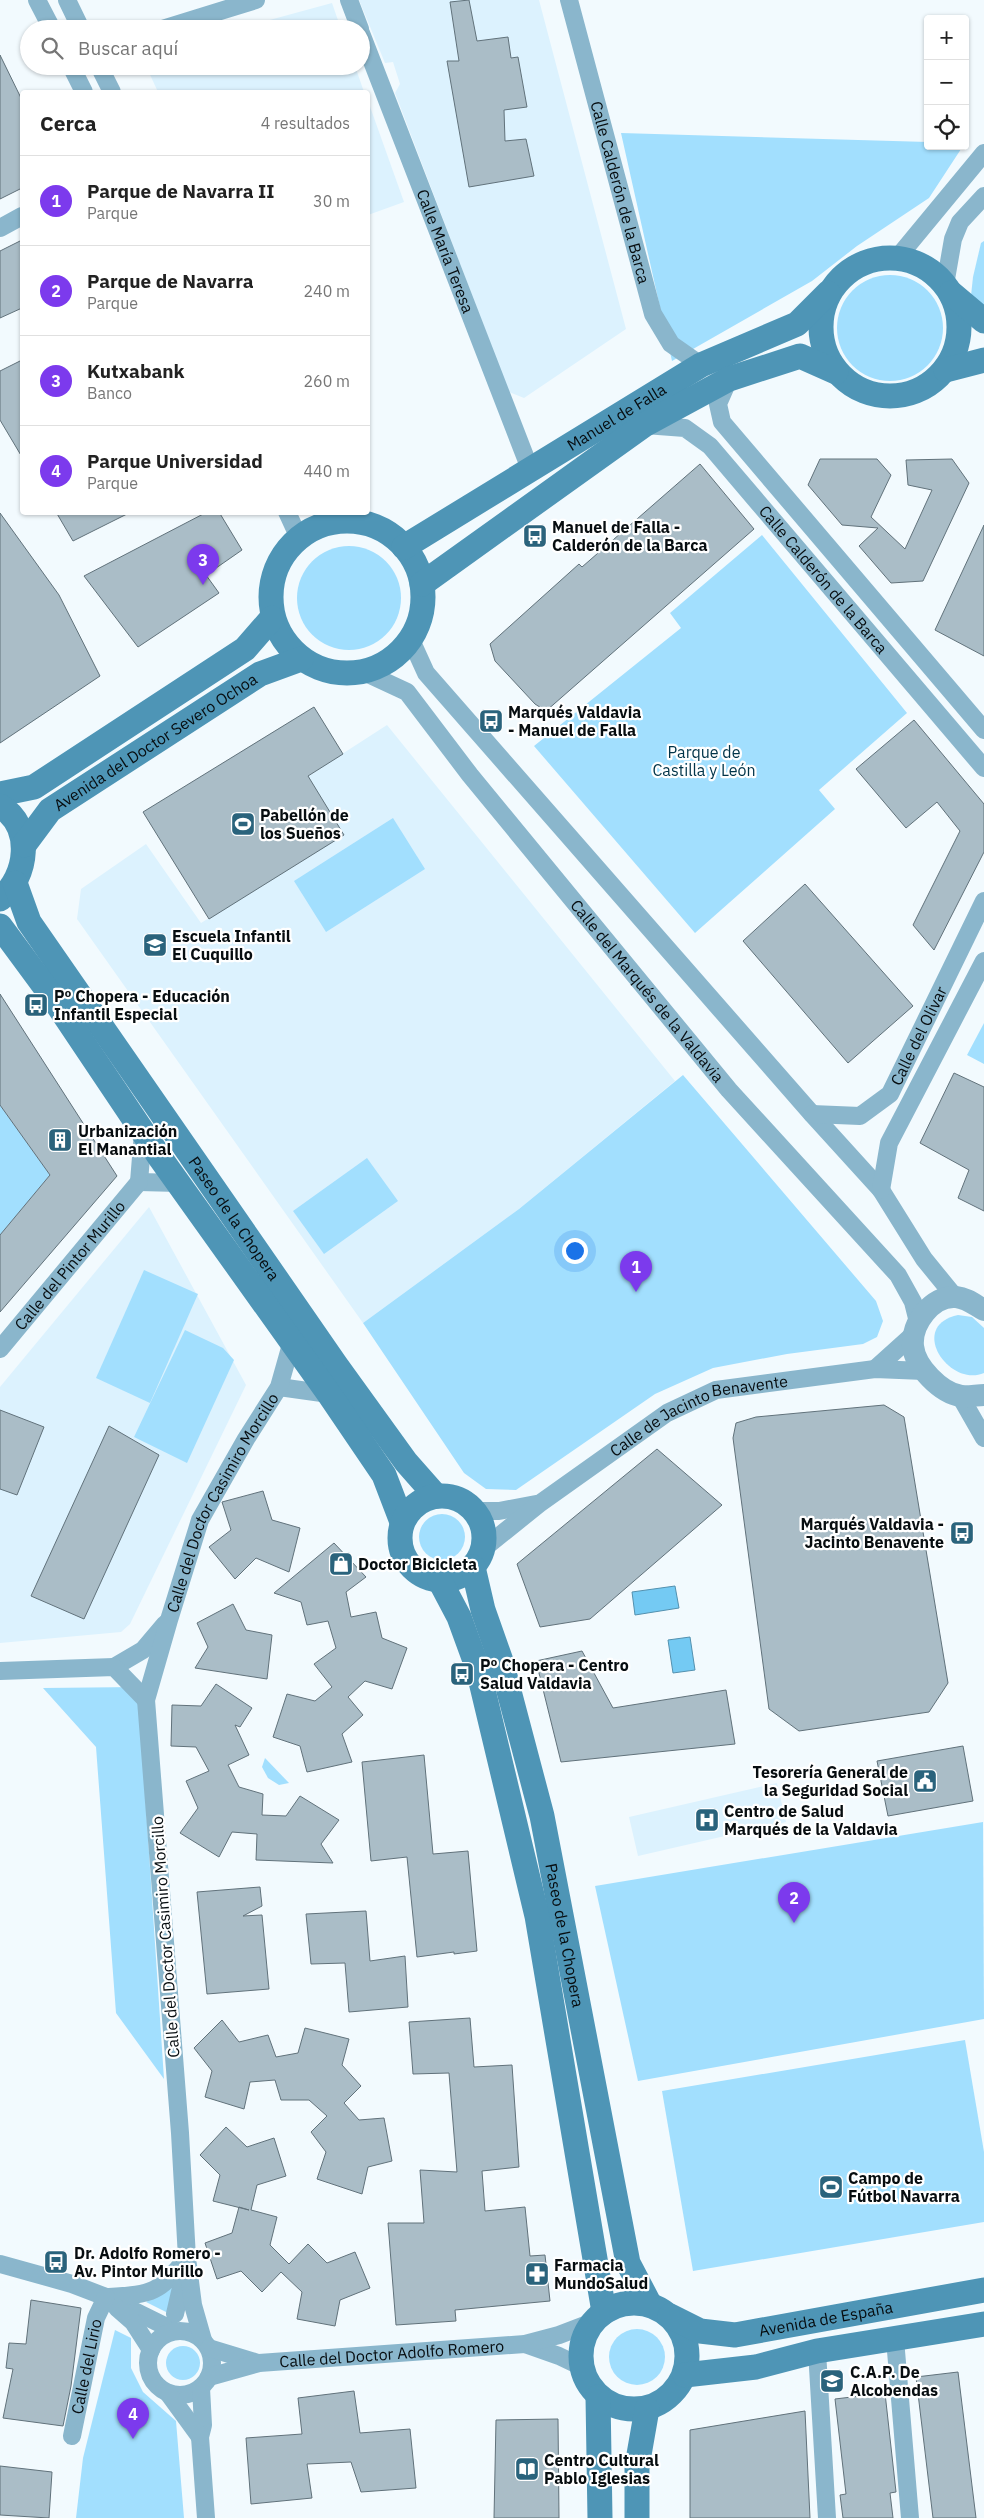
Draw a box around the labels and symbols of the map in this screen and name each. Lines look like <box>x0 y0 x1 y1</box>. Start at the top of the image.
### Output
street label: Calle Calderón de la Barca <box>586 99 655 286</box>
street label: Calle María Teresa <box>413 186 479 316</box>
street label: Manuel de Falla <box>563 379 670 455</box>
street label: Calle Calderón de la Barca <box>755 501 892 658</box>
place label: Manuel de Falla - Calderón de la Barca <box>552 517 708 555</box>
bus stop icon: Manuel de Falla - Calderón de la Barca <box>522 523 548 549</box>
pin: 3 <box>187 544 219 585</box>
street label: Avenida del Doctor Severo Ochoa <box>50 668 261 815</box>
place label: Marqués Valdavia - Manuel de Falla <box>508 702 641 740</box>
bus stop icon: Marqués Valdavia - Manuel de Falla <box>478 708 504 734</box>
park label: Parque de Castilla y León <box>652 742 756 780</box>
place label: Pabellón de los Sueños <box>260 805 349 843</box>
sports icon: Pabellón de los Sueños <box>230 811 256 837</box>
street label: Calle del Marqués de la Valdavia <box>566 895 729 1087</box>
place label: Escuela Infantil El Cuquillo <box>172 926 291 964</box>
school or university icon: Escuela Infantil El Cuquillo <box>142 932 168 958</box>
street label: Calle del Olivar <box>886 983 951 1089</box>
place label: Pº Chopera - Educación Infantil Especial <box>54 986 230 1024</box>
bus stop icon: Pº Chopera - Educación Infantil Especial <box>23 992 49 1018</box>
place label: Urbanización El Manantial <box>78 1121 177 1159</box>
building icon: Urbanización El Manantial <box>47 1127 73 1153</box>
street label: Paseo de la Chopera <box>184 1152 285 1285</box>
street label: Calle del Pintor Murillo <box>10 1196 129 1334</box>
your location <box>562 1238 588 1264</box>
pin: 1 <box>620 1251 652 1292</box>
street label: Calle de Jacinto Benavente <box>606 1371 789 1461</box>
street label: Calle del Doctor Casimiro Morcillo <box>162 1389 283 1615</box>
place label: Marqués Valdavia - Jacinto Benavente <box>800 1514 944 1552</box>
bus stop icon: Marqués Valdavia - Jacinto Benavente <box>949 1520 975 1546</box>
shop icon: Doctor Bicicleta <box>328 1551 354 1577</box>
place label: Doctor Bicicleta <box>358 1554 477 1574</box>
place label: Pº Chopera - Centro Salud Valdavia <box>480 1655 629 1693</box>
bus stop icon: Pº Chopera - Centro Salud Valdavia <box>449 1661 475 1687</box>
place label: Tesorería General de la Seguridad Social <box>753 1762 908 1800</box>
public building icon: Tesorería General de la Seguridad Social <box>912 1768 938 1794</box>
place label: Centro de Salud Marqués de la Valdavia <box>724 1801 898 1839</box>
hospital icon: Centro de Salud Marqués de la Valdavia <box>694 1807 720 1833</box>
street label: Calle del Doctor Casimiro Morcillo <box>147 1816 183 2058</box>
street label: Paseo de la Chopera <box>541 1861 589 2009</box>
pin: 2 <box>778 1882 810 1923</box>
place label: Campo de Fútbol Navarra <box>848 2168 960 2206</box>
sports icon: Campo de Fútbol Navarra <box>818 2174 844 2200</box>
place label: Dr. Adolfo Romero - Av. Pintor Murillo <box>74 2243 221 2281</box>
bus stop icon: Dr. Adolfo Romero - Av. Pintor Murillo <box>43 2249 69 2275</box>
place label: Farmacia MundoSalud <box>554 2255 648 2293</box>
pharmacy icon: Farmacia MundoSalud <box>524 2261 550 2287</box>
street label: Avenida de España <box>757 2297 895 2341</box>
street label: Calle del Lirio <box>67 2317 106 2416</box>
street label: Calle del Doctor Adolfo Romero <box>279 2336 505 2372</box>
place label: C.A.P. De Alcobendas <box>850 2362 938 2400</box>
school or university icon: C.A.P. De Alcobendas <box>819 2368 845 2394</box>
pin: 4 <box>117 2398 149 2439</box>
place label: Centro Cultural Pablo Iglesias <box>544 2450 659 2488</box>
library icon: Centro Cultural Pablo Iglesias <box>514 2456 540 2482</box>

